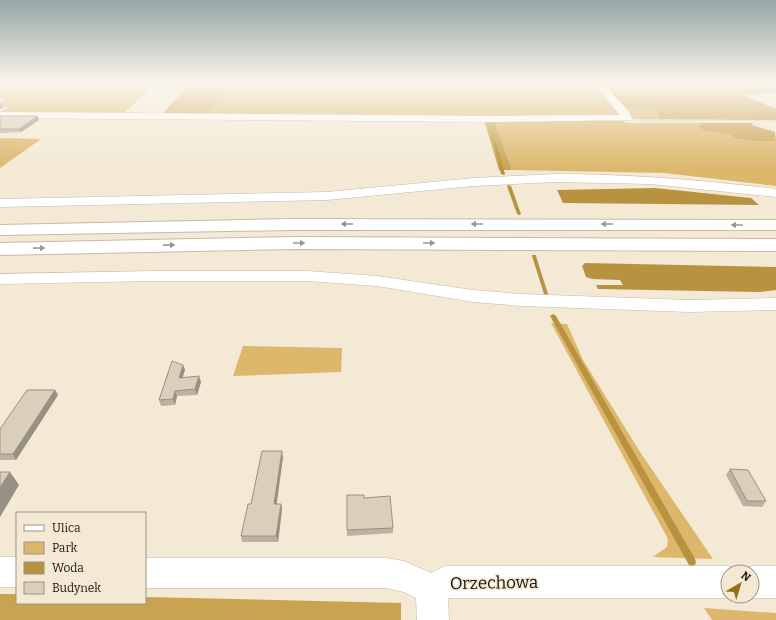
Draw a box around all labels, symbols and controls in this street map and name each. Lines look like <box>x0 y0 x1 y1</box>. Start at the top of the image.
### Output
one-way arrow <box>340 221 353 227</box>
one-way arrow <box>470 221 483 227</box>
one-way arrow <box>600 221 613 227</box>
one-way arrow <box>730 222 743 228</box>
one-way arrow <box>293 240 306 246</box>
one-way arrow <box>423 240 436 246</box>
one-way arrow <box>163 242 176 248</box>
one-way arrow <box>33 244 45 251</box>
legend <box>16 512 146 604</box>
text: Ulica <box>52 521 81 535</box>
text: Park <box>52 541 78 555</box>
text: Woda <box>52 561 84 575</box>
north arrow <box>720 564 760 604</box>
text: N <box>738 569 754 585</box>
street label: Orzechowa <box>450 572 538 594</box>
text: Budynek <box>52 581 101 595</box>

